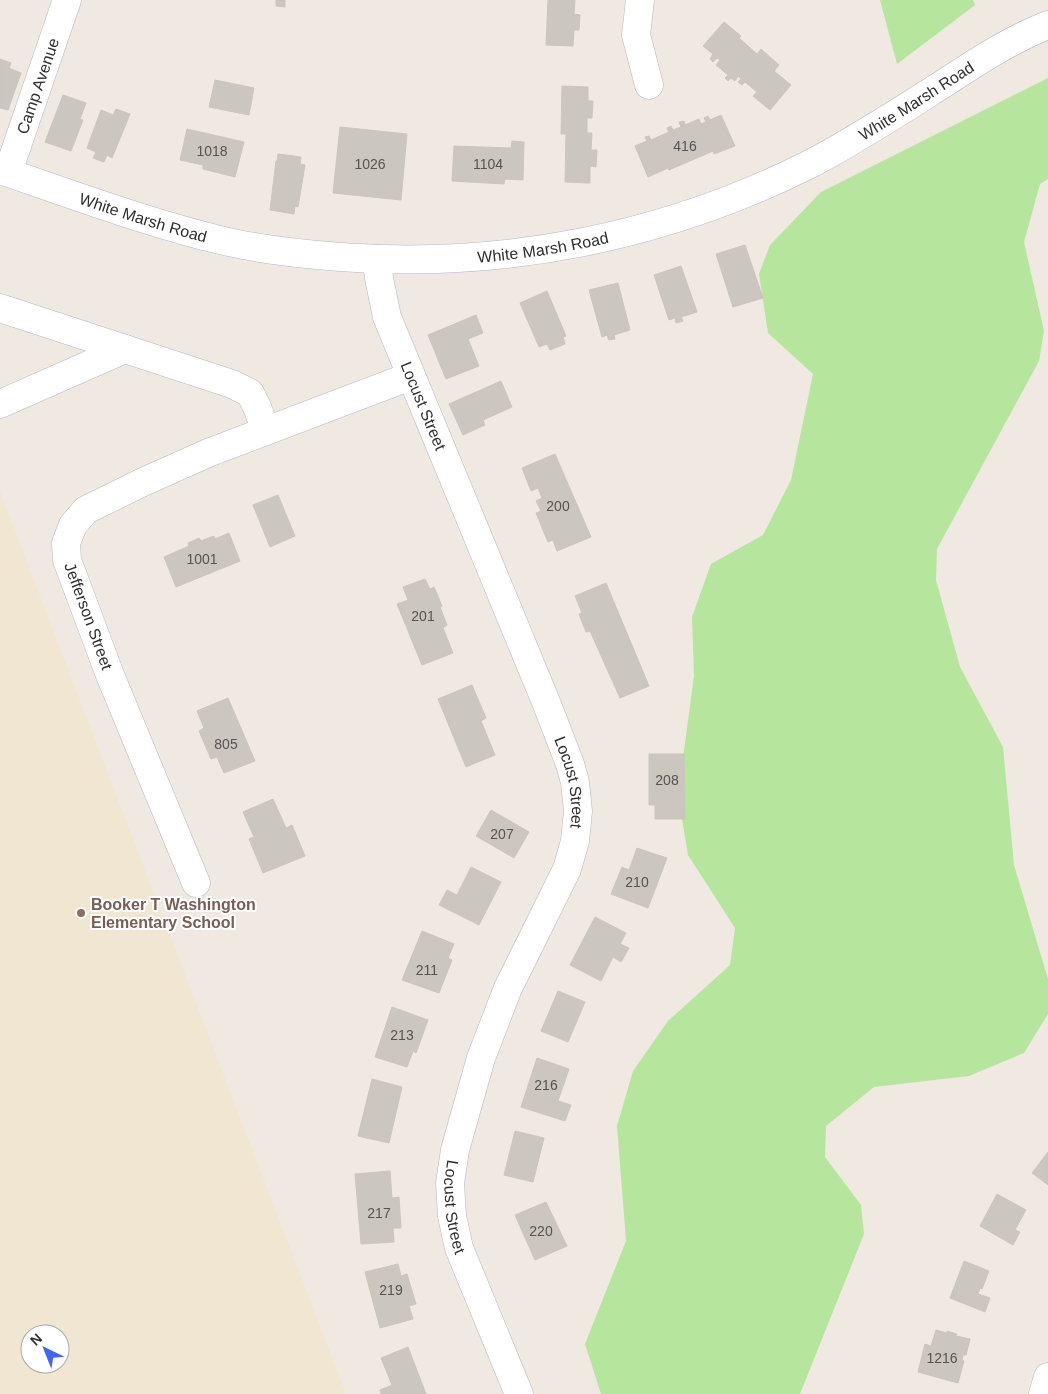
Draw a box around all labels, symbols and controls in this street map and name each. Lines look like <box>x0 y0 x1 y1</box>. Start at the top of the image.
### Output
street label: Camp Avenue <box>14 36 62 136</box>
street label: White Marsh Road <box>856 58 977 144</box>
house number: 416 <box>673 138 697 154</box>
house number: 1018 <box>196 143 228 159</box>
house number: 1026 <box>354 156 386 172</box>
house number: 1104 <box>473 156 503 172</box>
street label: White Marsh Road <box>77 190 209 245</box>
street label: White Marsh Road <box>477 229 610 266</box>
street label: Locust Street <box>397 359 449 453</box>
house number: 200 <box>546 498 570 514</box>
house number: 1001 <box>186 551 218 567</box>
street label: Jefferson Street <box>61 560 116 673</box>
house number: 201 <box>411 608 435 624</box>
street label: Locust Street <box>551 734 586 830</box>
house number: 805 <box>214 736 238 752</box>
house number: 208 <box>655 772 679 788</box>
house number: 207 <box>490 826 514 842</box>
house number: 210 <box>625 874 649 890</box>
place label: Booker T Washington Elementary School <box>91 896 256 931</box>
marker: Booker T Washington Elementary School <box>75 907 87 919</box>
house number: 211 <box>416 962 438 978</box>
house number: 213 <box>390 1027 414 1043</box>
house number: 216 <box>534 1077 558 1093</box>
street label: Locust Street <box>441 1159 469 1257</box>
house number: 217 <box>367 1205 391 1221</box>
house number: 220 <box>529 1223 553 1239</box>
house number: 219 <box>379 1282 403 1298</box>
north arrow <box>20 1324 70 1374</box>
text: N <box>27 1330 45 1349</box>
house number: 1216 <box>926 1350 958 1366</box>

